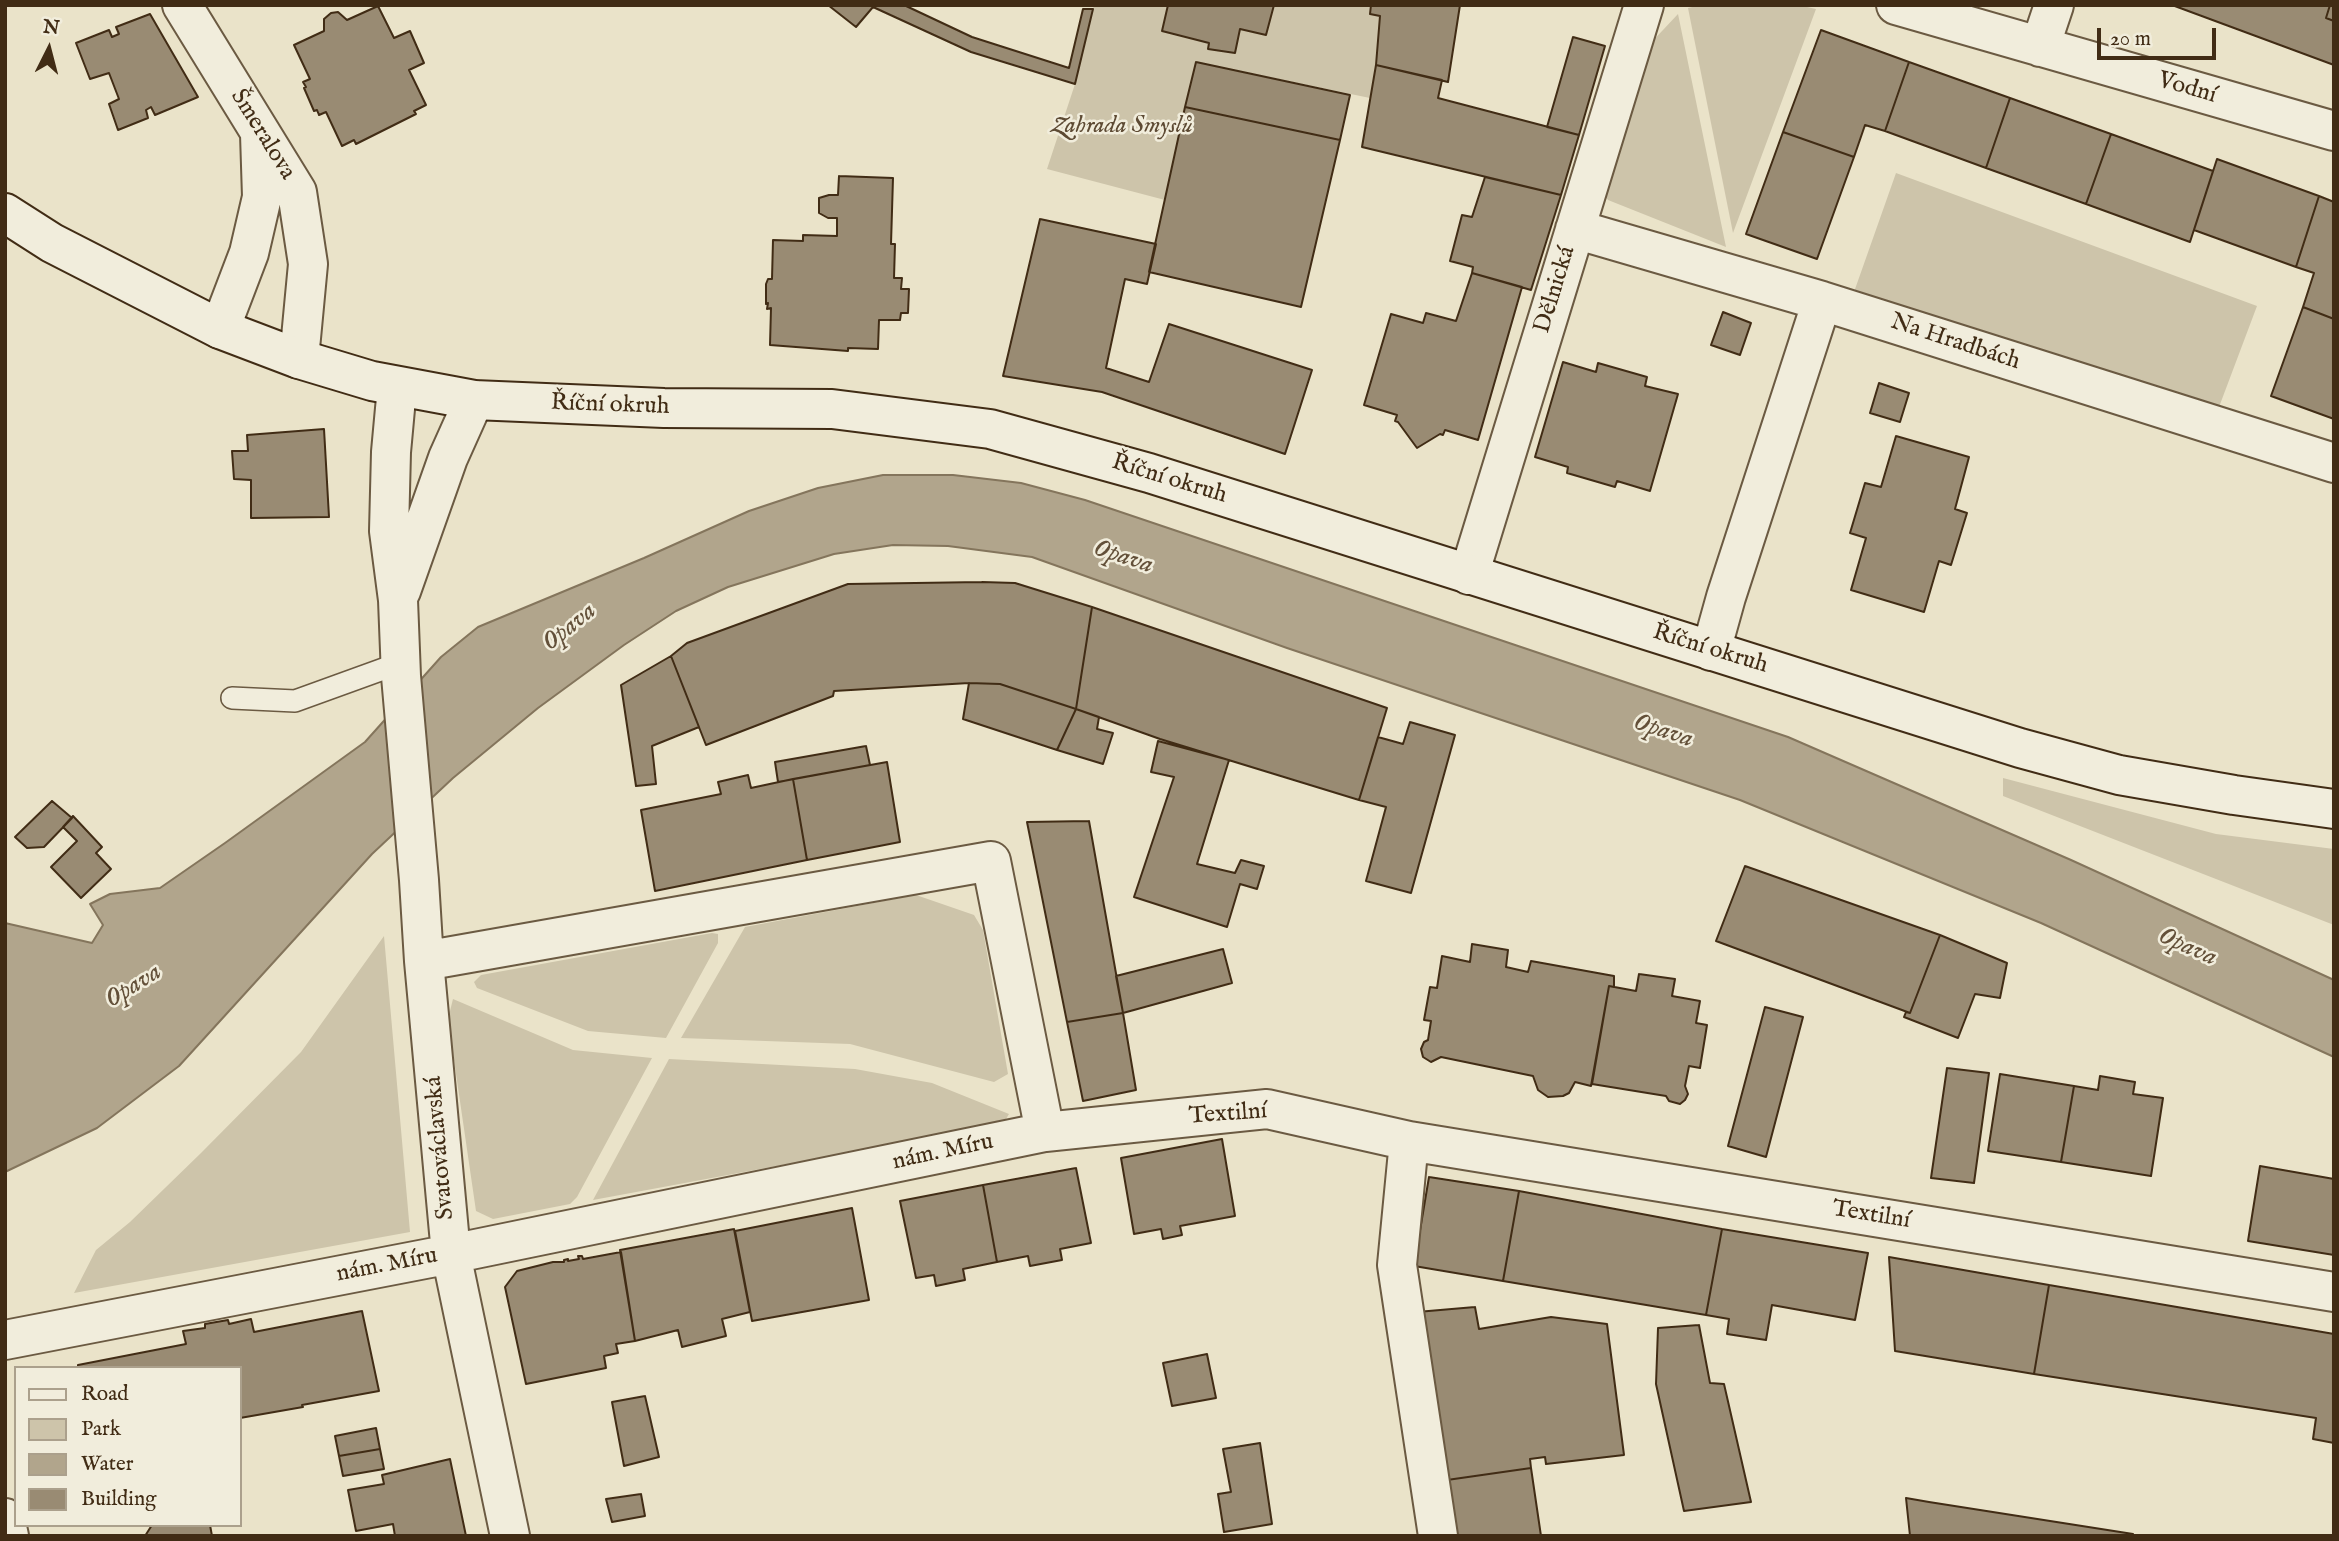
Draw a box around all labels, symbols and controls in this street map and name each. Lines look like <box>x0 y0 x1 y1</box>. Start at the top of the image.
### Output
north arrow <box>14 14 84 84</box>
scale bar <box>2101 14 2220 58</box>
text: N <box>42 15 61 41</box>
text: 20 m <box>2110 26 2151 53</box>
street label: Vodní <box>2154 67 2220 111</box>
street label: Šmeralova <box>223 85 301 185</box>
park label: Zahrada Smyslů <box>1051 113 1193 141</box>
street label: Dělnická <box>1529 243 1583 337</box>
street label: Na Hradbách <box>1887 309 2023 377</box>
street label: Říční okruh <box>550 390 670 422</box>
street label: Říční okruh <box>1108 449 1230 511</box>
water label: Opava <box>1089 534 1157 582</box>
water label: Opava <box>536 597 604 659</box>
street label: Říční okruh <box>1649 619 1771 681</box>
water label: Opava <box>1629 708 1697 756</box>
water label: Opava <box>2153 921 2221 975</box>
water label: Opava <box>100 958 168 1016</box>
street label: Svatováclavská <box>420 1075 462 1221</box>
street label: Textilní <box>1188 1098 1268 1132</box>
street label: nám. Míru <box>890 1128 996 1178</box>
street label: Textilní <box>1830 1196 1912 1236</box>
street label: nám. Míru <box>334 1242 440 1290</box>
legend <box>14 1366 242 1527</box>
text: Road <box>81 1381 128 1408</box>
text: Park <box>81 1416 121 1443</box>
text: Water <box>81 1451 133 1478</box>
text: Building <box>81 1486 156 1513</box>

